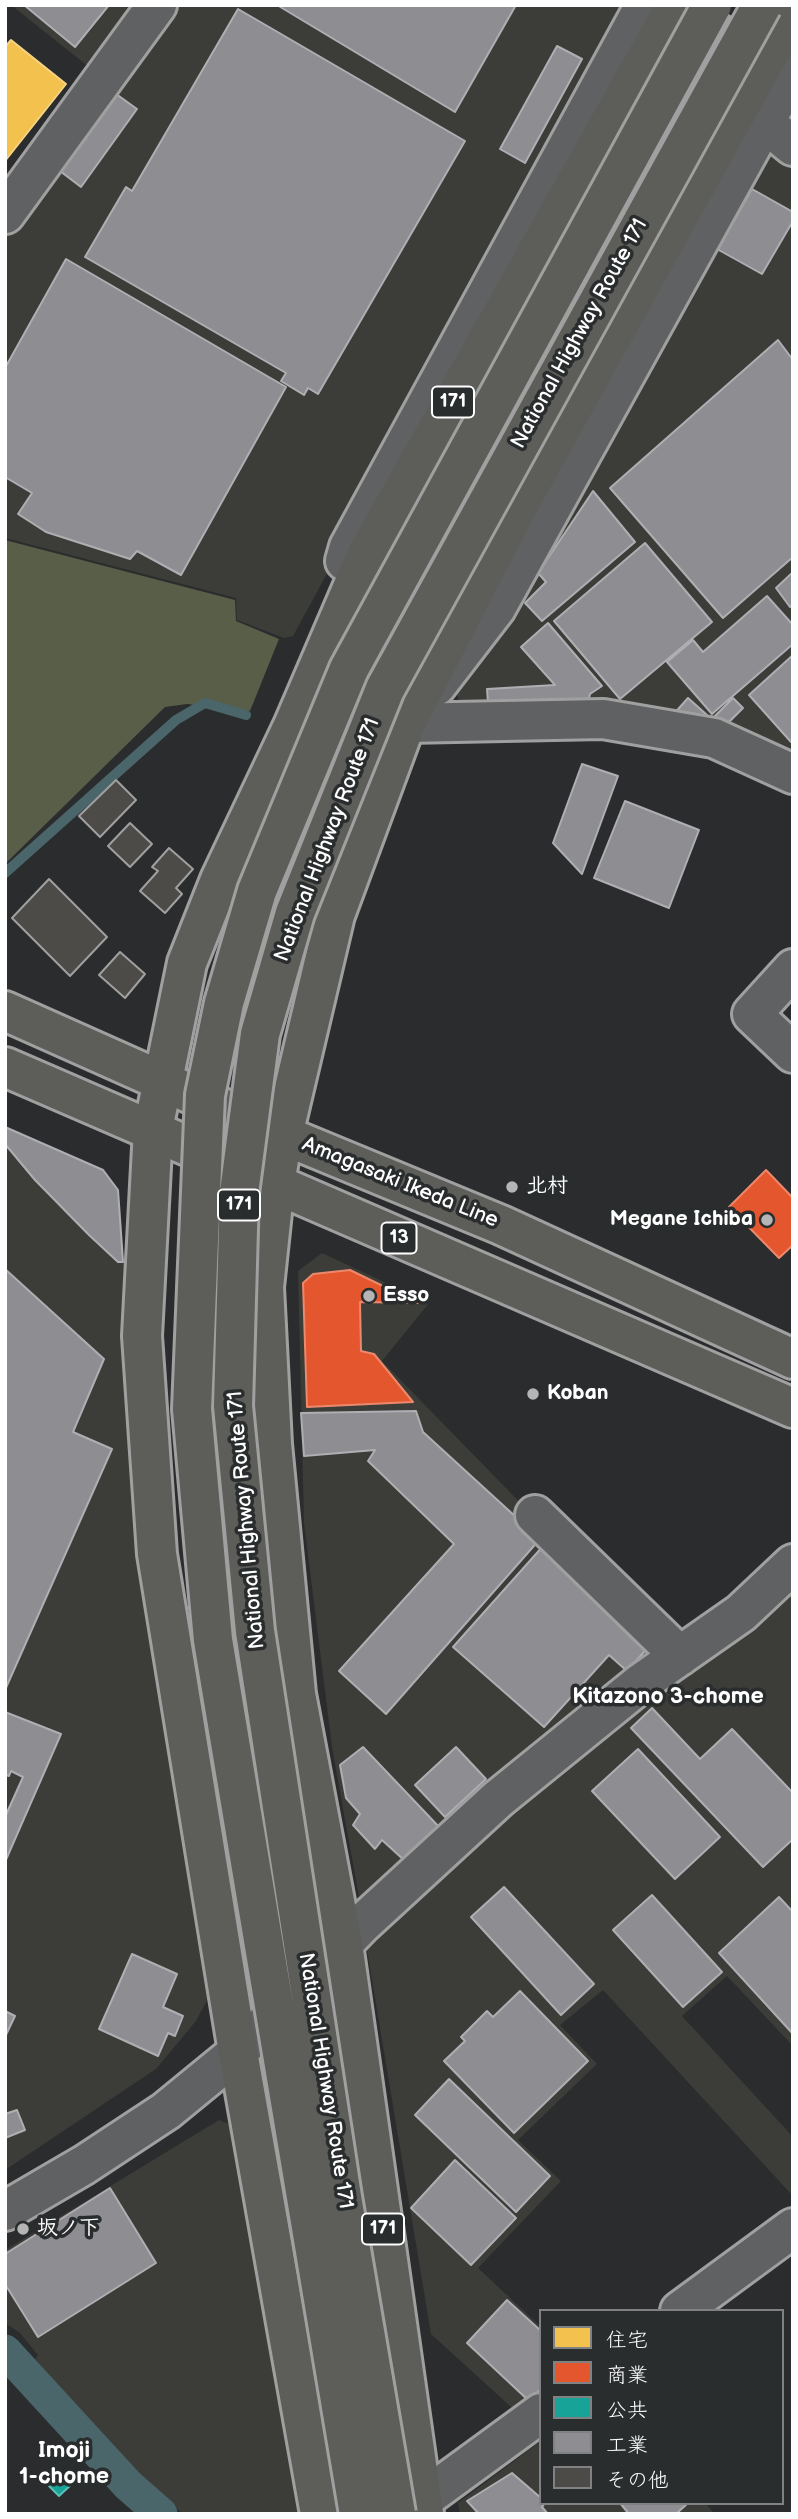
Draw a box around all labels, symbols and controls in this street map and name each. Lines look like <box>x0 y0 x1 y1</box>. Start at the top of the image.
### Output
street label: National Highway Route 171 <box>506 215 654 453</box>
road number: 171 <box>432 386 474 418</box>
street label: National Highway Route 171 <box>270 715 386 965</box>
street label: Amagasaki Ikeda Line <box>298 1132 502 1234</box>
place label: 北村 <box>526 1174 568 1200</box>
marker: 北村 <box>504 1179 520 1195</box>
road number: 171 <box>218 1190 260 1220</box>
place label: Megane Ichiba <box>610 1207 753 1233</box>
marker: Megane Ichiba <box>759 1212 775 1228</box>
road number: 13 <box>382 1222 416 1254</box>
place label: Esso <box>383 1283 429 1309</box>
marker: Esso <box>361 1288 377 1304</box>
place label: Koban <box>547 1381 608 1407</box>
marker: Koban <box>525 1386 541 1402</box>
street label: National Highway Route 171 <box>223 1390 271 1650</box>
district label: Kitazono 3-chome <box>572 1683 764 1711</box>
street label: National Highway Route 171 <box>292 1951 358 2211</box>
road number: 171 <box>362 2214 404 2244</box>
place label: 坂ノ下 <box>37 2216 100 2242</box>
marker: 坂ノ下 <box>15 2221 31 2237</box>
legend <box>539 2309 784 2505</box>
text: 住宅 <box>606 2328 648 2353</box>
text: 商業 <box>606 2363 648 2388</box>
text: 公共 <box>606 2398 648 2423</box>
text: 工業 <box>606 2433 648 2458</box>
district label: Imoji 1-chome <box>19 2437 109 2491</box>
text: その他 <box>606 2468 669 2493</box>

